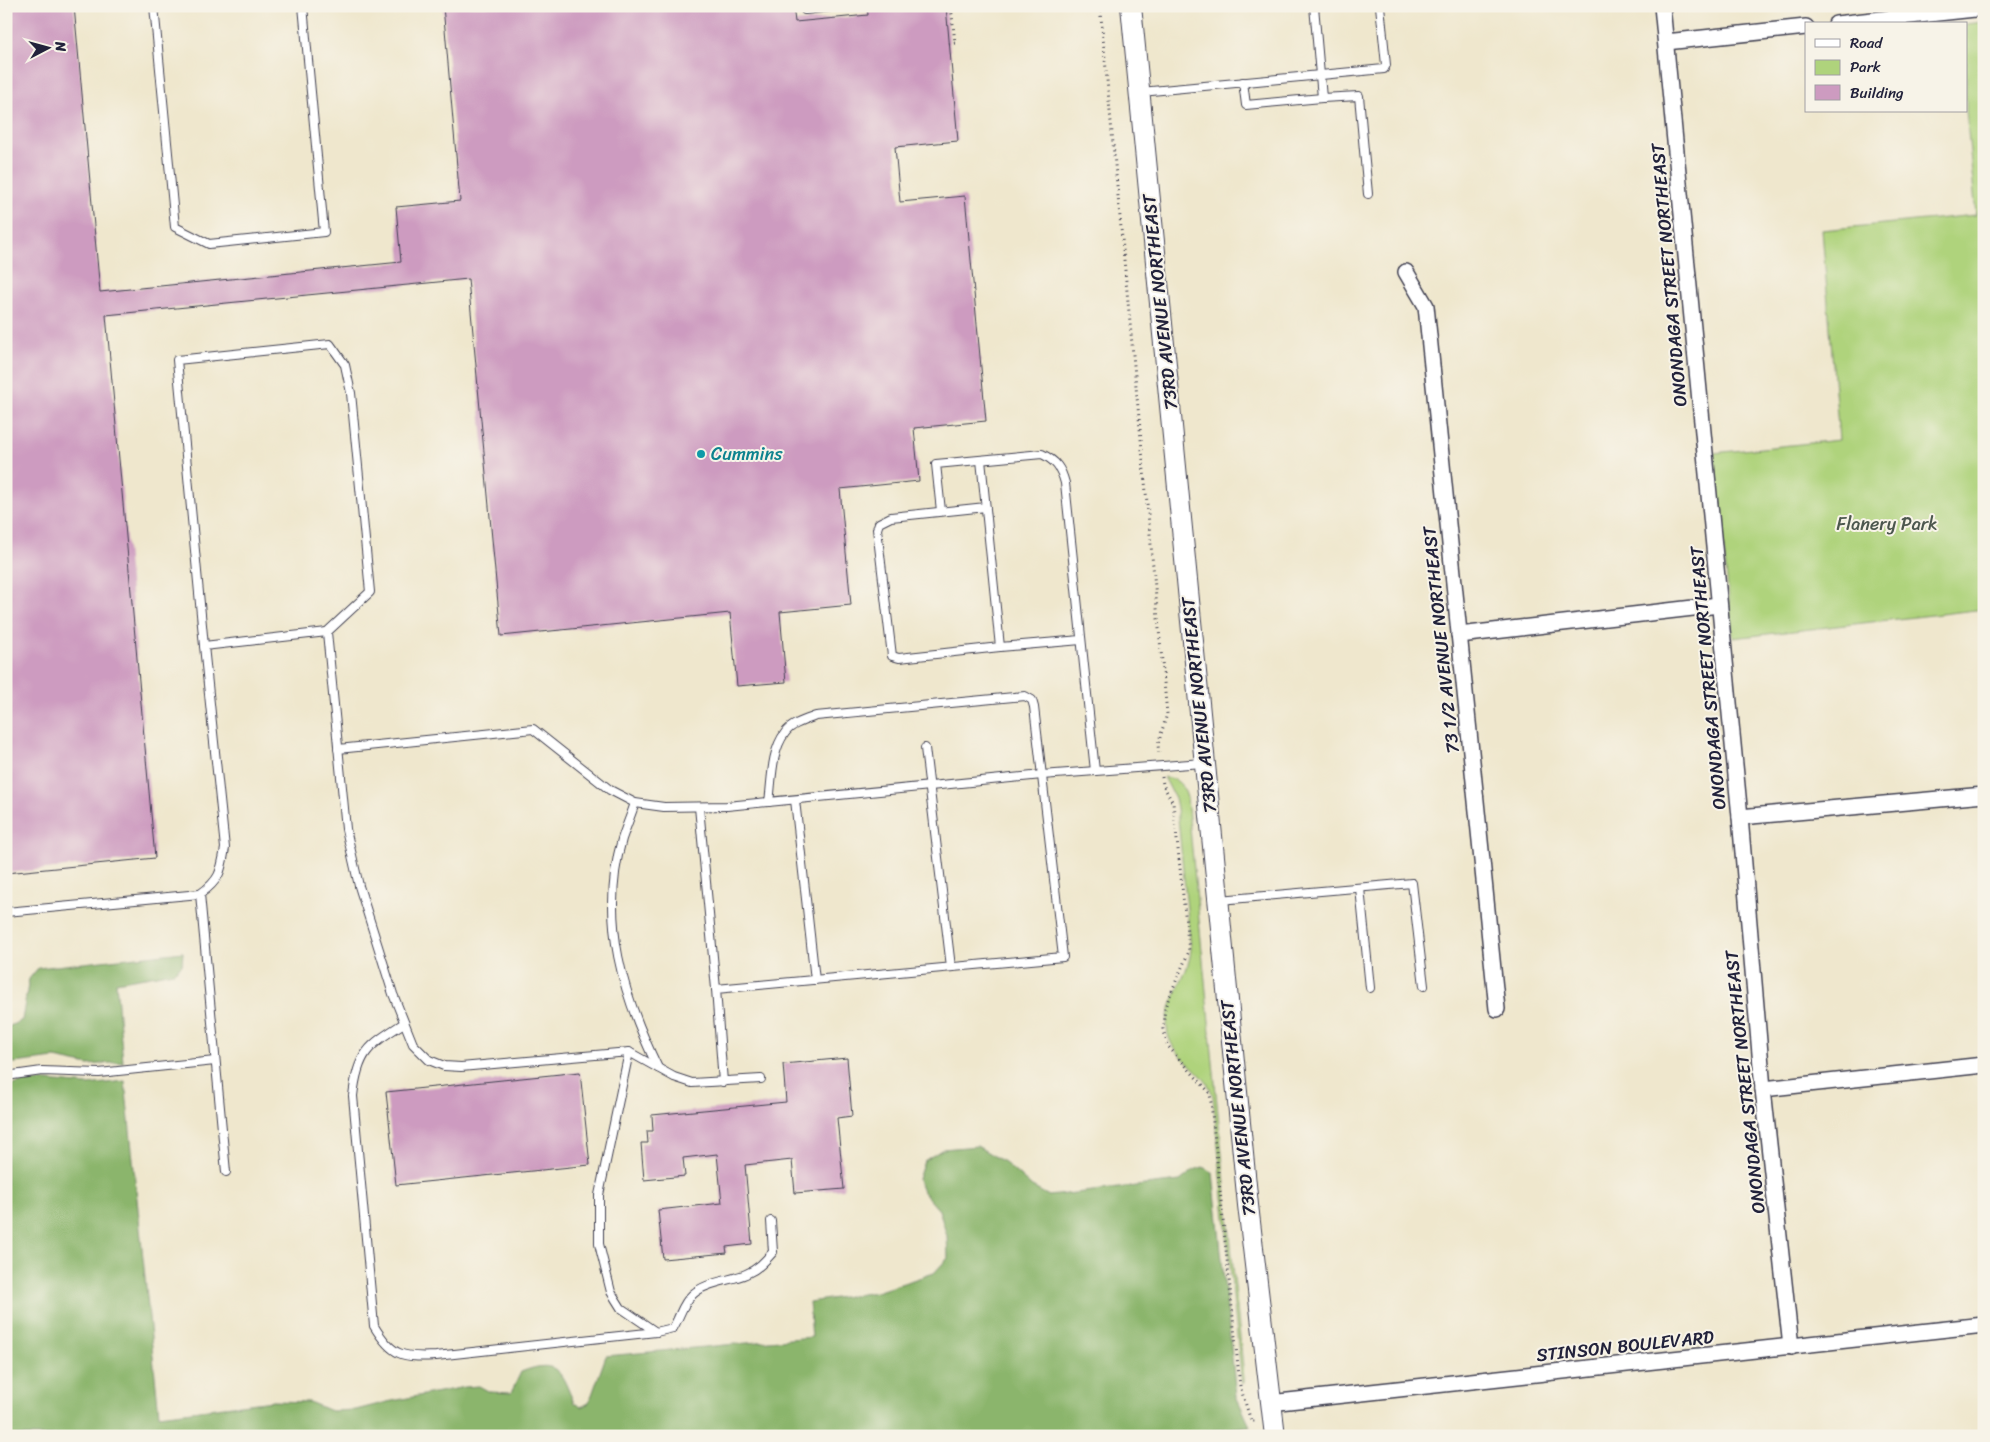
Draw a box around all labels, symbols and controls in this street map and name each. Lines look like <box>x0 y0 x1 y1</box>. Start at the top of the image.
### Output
north arrow <box>22 22 72 72</box>
legend <box>1805 22 1968 112</box>
text: Road <box>1850 30 1883 56</box>
text: N <box>47 40 73 53</box>
text: Park <box>1850 54 1881 80</box>
text: Building <box>1850 80 1904 106</box>
street label: ONONDAGA STREET NORTHEAST <box>1641 141 1696 408</box>
street label: 73RD AVENUE NORTHEAST <box>1133 192 1187 411</box>
place label: Cummins <box>711 438 783 470</box>
marker: Cummins <box>695 448 707 460</box>
park label: Flanery Park <box>1836 508 1938 540</box>
street label: 73 1/2 AVENUE NORTHEAST <box>1413 524 1469 755</box>
street label: ONONDAGA STREET NORTHEAST <box>1680 544 1735 811</box>
street label: 73RD AVENUE NORTHEAST <box>1172 595 1226 814</box>
street label: ONONDAGA STREET NORTHEAST <box>1715 948 1775 1215</box>
street label: 73RD AVENUE NORTHEAST <box>1211 998 1265 1217</box>
street label: STINSON BOULEVARD <box>1535 1321 1716 1371</box>

